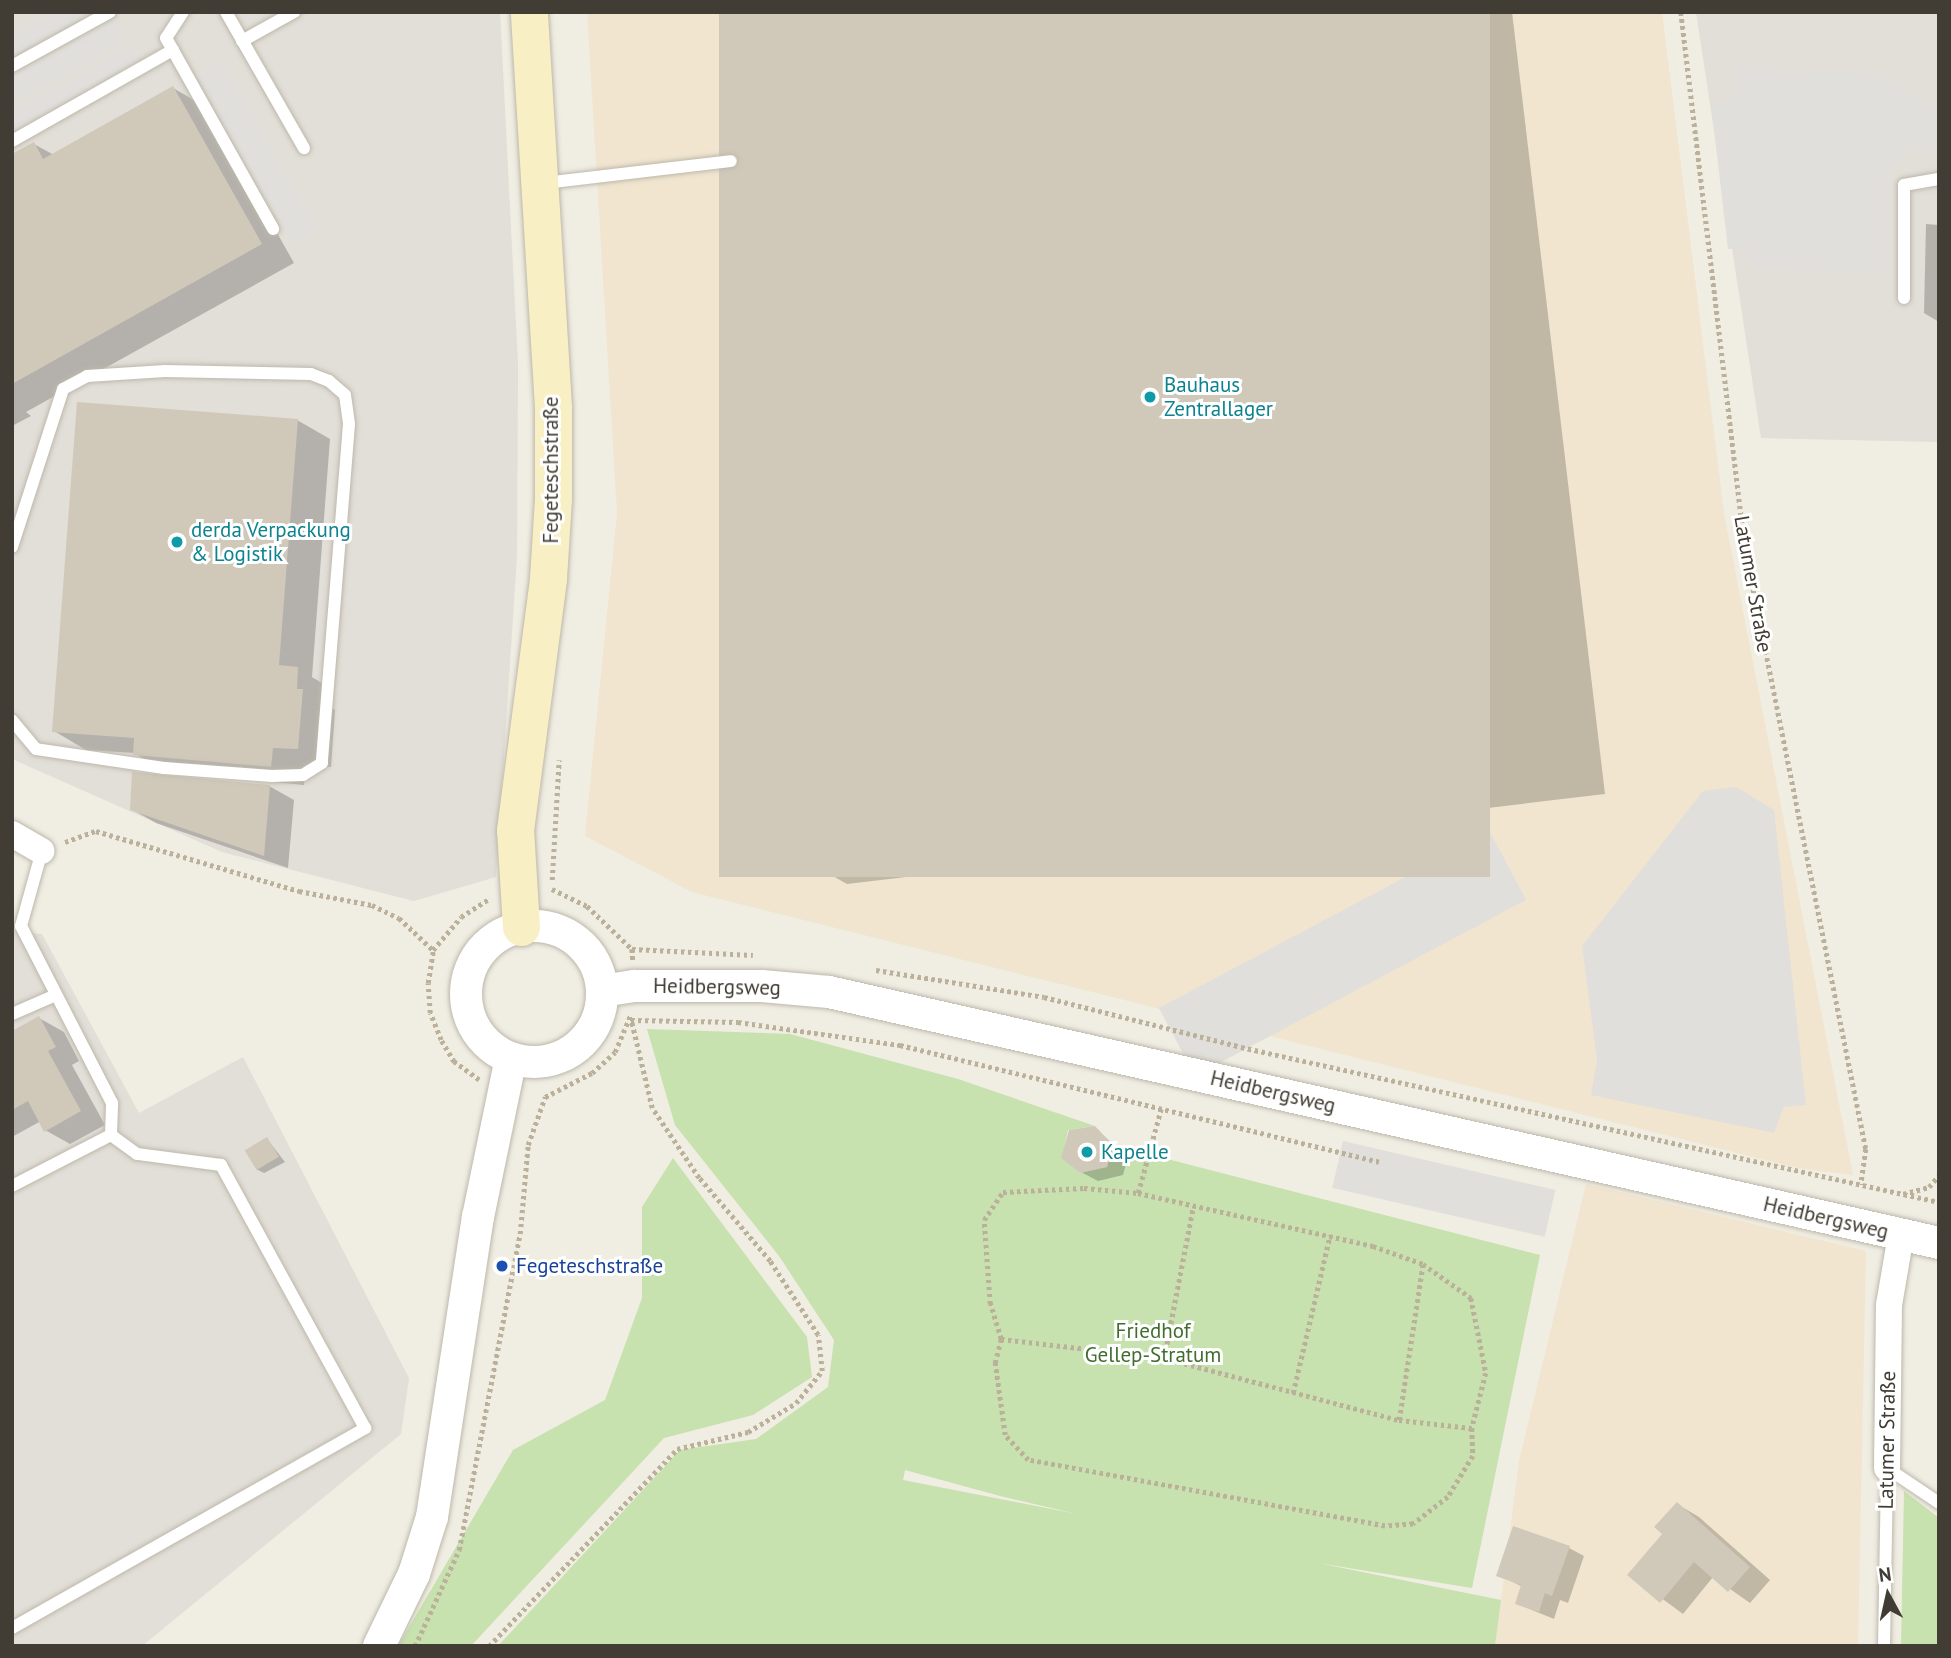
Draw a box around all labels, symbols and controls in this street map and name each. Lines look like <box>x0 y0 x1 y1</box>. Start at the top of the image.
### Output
place label: Bauhaus Zentrallager <box>1164 372 1273 422</box>
marker: Bauhaus Zentrallager <box>1142 389 1158 405</box>
street label: Fegeteschstraße <box>538 396 564 544</box>
street label: Latumer Straße <box>1729 514 1777 654</box>
place label: derda Verpackung & Logistik <box>191 517 351 567</box>
marker: derda Verpackung & Logistik <box>169 534 185 550</box>
street label: Heidbergsweg <box>653 973 781 1001</box>
street label: Heidbergsweg <box>1208 1065 1338 1119</box>
place label: Kapelle <box>1101 1139 1169 1165</box>
marker: Kapelle <box>1079 1144 1095 1160</box>
street label: Heidbergsweg <box>1761 1191 1891 1245</box>
place label: Fegeteschstraße <box>516 1253 663 1279</box>
marker: Fegeteschstraße <box>494 1258 510 1274</box>
park label: Friedhof Gellep-Stratum <box>1085 1318 1221 1368</box>
street label: Latumer Straße <box>1873 1370 1901 1510</box>
north arrow <box>1853 1560 1923 1630</box>
text: N <box>1877 1561 1893 1587</box>

